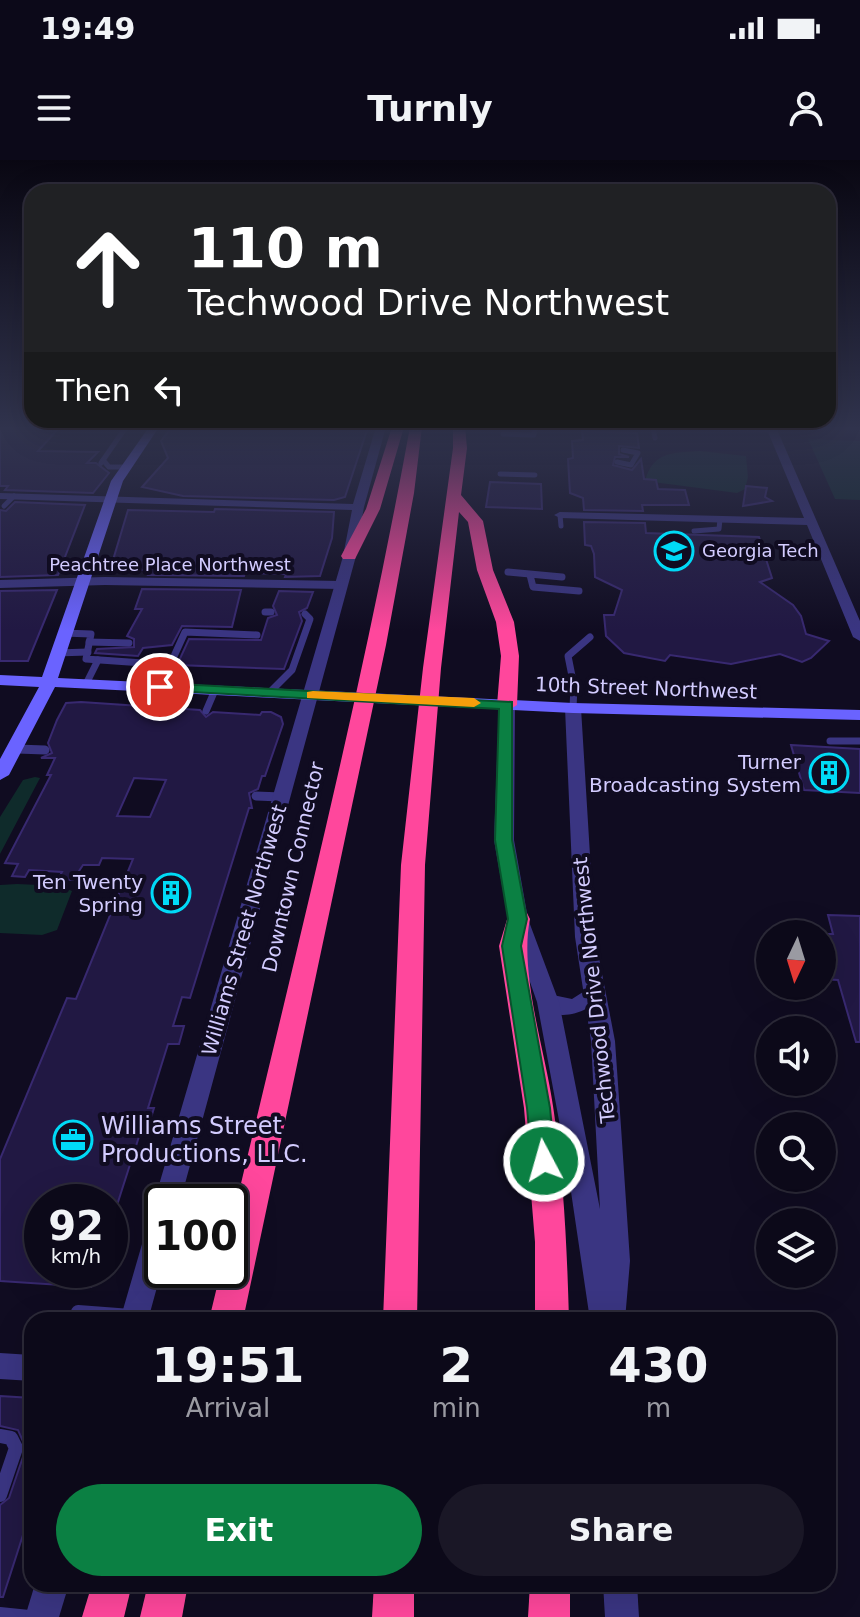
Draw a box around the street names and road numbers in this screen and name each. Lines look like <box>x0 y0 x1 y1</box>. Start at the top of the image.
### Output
street label: Peachtree Place Northwest <box>49 554 291 575</box>
street label: 10th Street Northwest <box>534 672 758 704</box>
street label: Downtown Connector <box>257 759 329 975</box>
street label: Williams Street Northwest <box>197 802 291 1058</box>
street label: Techwood Drive Northwest <box>568 856 620 1125</box>

